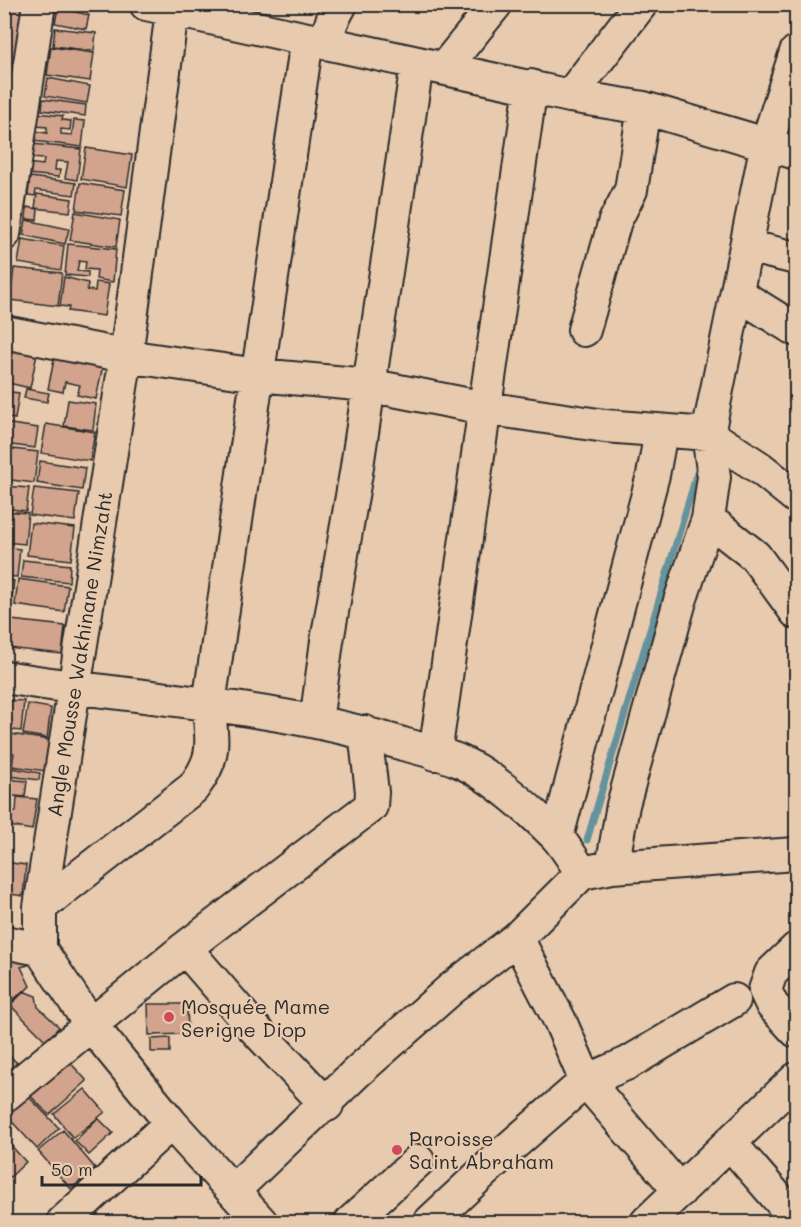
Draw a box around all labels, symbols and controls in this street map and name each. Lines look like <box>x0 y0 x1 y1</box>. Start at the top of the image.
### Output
street label: Angle Mousse Wakhinane Nimzaht <box>40 489 118 819</box>
place label: Mosquée Mame Serigne Diop <box>181 993 330 1042</box>
marker: Mosquée Mame Serigne Diop <box>162 1010 176 1024</box>
place label: Paroisse Saint Abraham <box>409 1125 554 1174</box>
marker: Paroisse Saint Abraham <box>390 1143 404 1157</box>
scale bar <box>42 1149 201 1187</box>
text: 50 m <box>51 1157 93 1181</box>

